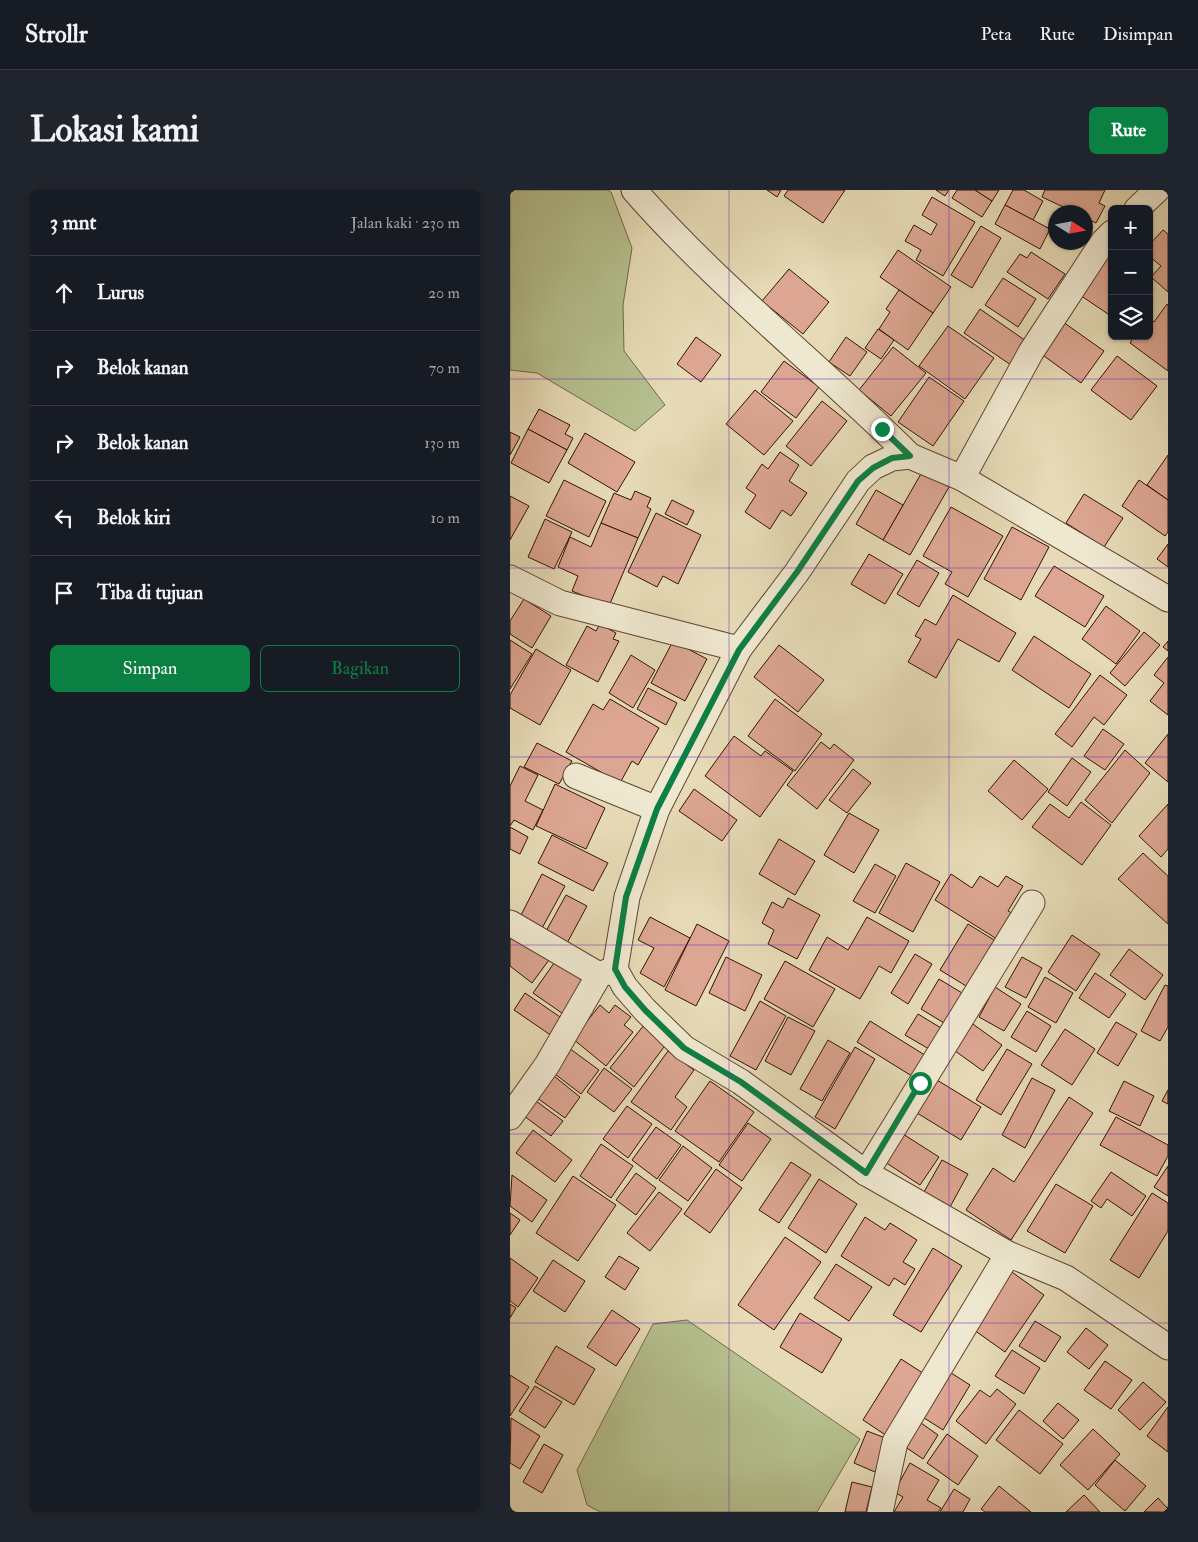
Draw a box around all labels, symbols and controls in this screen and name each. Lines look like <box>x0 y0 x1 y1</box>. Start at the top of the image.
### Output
text: Strollr <box>25 19 88 50</box>
text: Peta <box>981 23 1012 46</box>
text: Rute <box>1040 23 1075 46</box>
text: Disimpan <box>1103 23 1173 46</box>
button: Rute <box>1089 107 1168 154</box>
text: Lokasi kami <box>30 108 199 152</box>
north arrow <box>1048 205 1093 250</box>
map controls <box>1108 205 1153 340</box>
button: + <box>1108 205 1153 250</box>
text: 3 mnt <box>50 209 96 236</box>
text: Jalan kaki · 230 m <box>351 213 460 233</box>
button: − <box>1108 250 1153 295</box>
icon: ahead <box>50 279 78 307</box>
text: Lurus <box>97 281 144 305</box>
text: 20 m <box>428 283 460 303</box>
button: layers <box>1108 295 1153 340</box>
icon: right <box>50 354 78 382</box>
text: Belok kanan <box>97 356 188 380</box>
text: 70 m <box>429 358 460 378</box>
route end <box>871 418 894 441</box>
icon: right <box>50 429 78 457</box>
text: Belok kanan <box>97 431 188 455</box>
text: 130 m <box>424 433 460 453</box>
icon: left <box>50 504 78 532</box>
text: Belok kiri <box>97 506 171 530</box>
text: 10 m <box>430 508 460 528</box>
icon: arrive <box>50 579 78 607</box>
text: Tiba di tujuan <box>97 581 203 605</box>
button: Simpan <box>50 645 250 692</box>
button: Bagikan <box>260 645 460 692</box>
route start <box>909 1072 932 1095</box>

